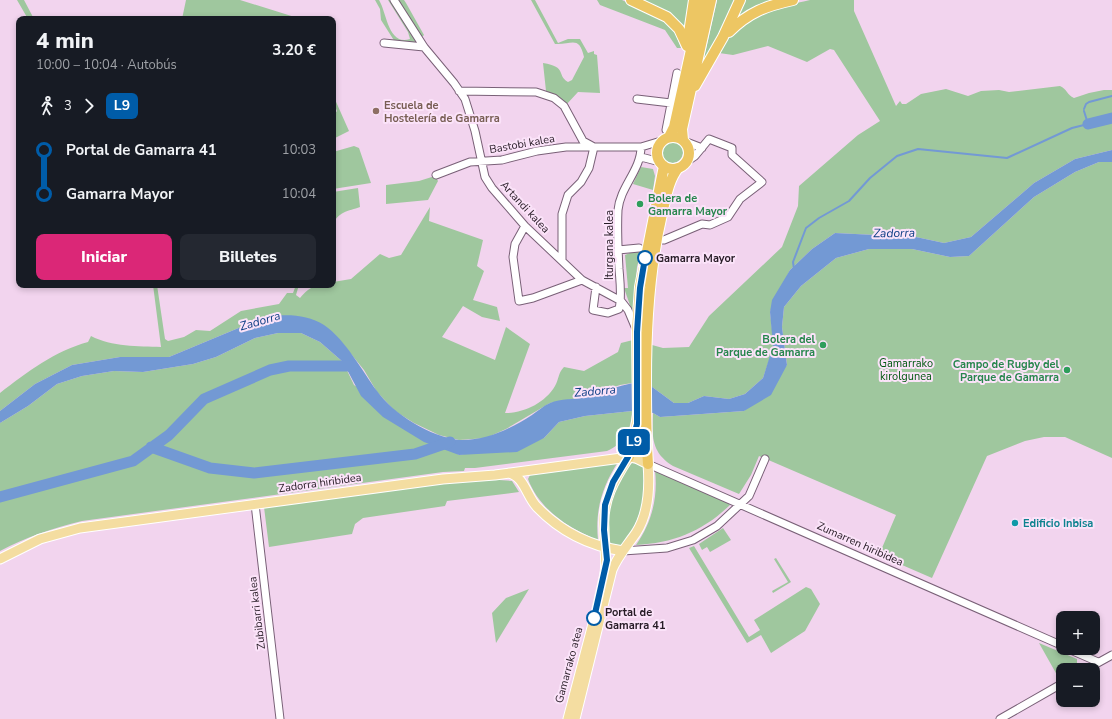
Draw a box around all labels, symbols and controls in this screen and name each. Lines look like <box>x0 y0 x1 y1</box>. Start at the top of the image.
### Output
text: 4 min <box>36 26 94 56</box>
text: 3.20 € <box>272 40 316 60</box>
text: 10:00 – 10:04 · Autobús <box>36 56 177 74</box>
icon: walk <box>36 95 58 117</box>
icon: forward <box>78 95 100 117</box>
text: L9 <box>114 96 130 115</box>
text: 3 <box>64 97 72 115</box>
place label: Escuela de Hostelería de Gamarra <box>384 98 500 126</box>
marker: Escuela de Hostelería de Gamarra <box>371 106 381 116</box>
street label: Bastobi kalea <box>488 131 556 157</box>
text: Portal de Gamarra 41 <box>66 140 217 160</box>
text: 10:03 <box>282 141 316 159</box>
street label: Artandi kalea <box>497 178 553 236</box>
text: Gamarra Mayor <box>66 184 174 204</box>
text: 10:04 <box>282 185 316 203</box>
place label: Bolera de Gamarra Mayor <box>648 191 728 219</box>
marker: Bolera de Gamarra Mayor <box>635 199 645 209</box>
street label: Iturgana kalea <box>602 210 617 280</box>
water label: Zadorra <box>873 225 915 241</box>
button: Iniciar <box>36 234 172 280</box>
button: Billetes <box>180 234 316 280</box>
marker: Gamarra Mayor <box>637 250 653 266</box>
place label: Gamarra Mayor <box>656 251 736 266</box>
water label: Zadorra <box>238 308 282 334</box>
place label: Bolera del Parque de Gamarra <box>716 332 815 360</box>
marker: Bolera del Parque de Gamarra <box>818 340 828 350</box>
park label: Gamarrako kirolgunea <box>879 356 933 384</box>
place label: Campo de Rugby del Parque de Gamarra <box>953 357 1059 385</box>
marker: Campo de Rugby del Parque de Gamarra <box>1062 365 1072 375</box>
water label: Zadorra <box>573 381 617 401</box>
line badge: L9 <box>616 429 652 455</box>
text: L9 <box>626 432 642 451</box>
street label: Zadorra hiribidea <box>278 470 363 496</box>
place label: Edificio Inbisa <box>1023 516 1093 531</box>
street label: Zumarren hiribidea <box>815 518 906 570</box>
marker: Edificio Inbisa <box>1010 518 1020 528</box>
street label: Zubibarri kalea <box>245 576 269 650</box>
place label: Portal de Gamarra 41 <box>605 605 666 633</box>
marker: Portal de Gamarra 41 <box>586 610 602 626</box>
map controls <box>1056 611 1100 707</box>
button: + <box>1056 611 1100 655</box>
street label: Gamarrako atea <box>552 625 586 705</box>
button: − <box>1056 663 1100 707</box>

